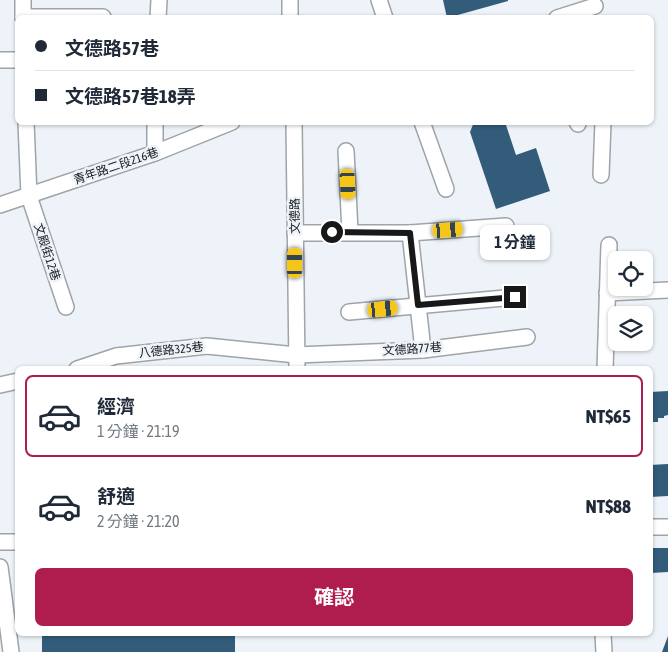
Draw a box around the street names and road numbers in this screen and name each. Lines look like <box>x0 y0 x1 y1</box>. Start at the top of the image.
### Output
street label: 青年路二段216巷 <box>72 145 160 187</box>
street label: 文德路 <box>288 198 302 234</box>
street label: 文殿街12巷 <box>31 222 63 282</box>
street label: 八德路325巷 <box>138 340 204 360</box>
street label: 文德路77巷 <box>382 340 442 358</box>

